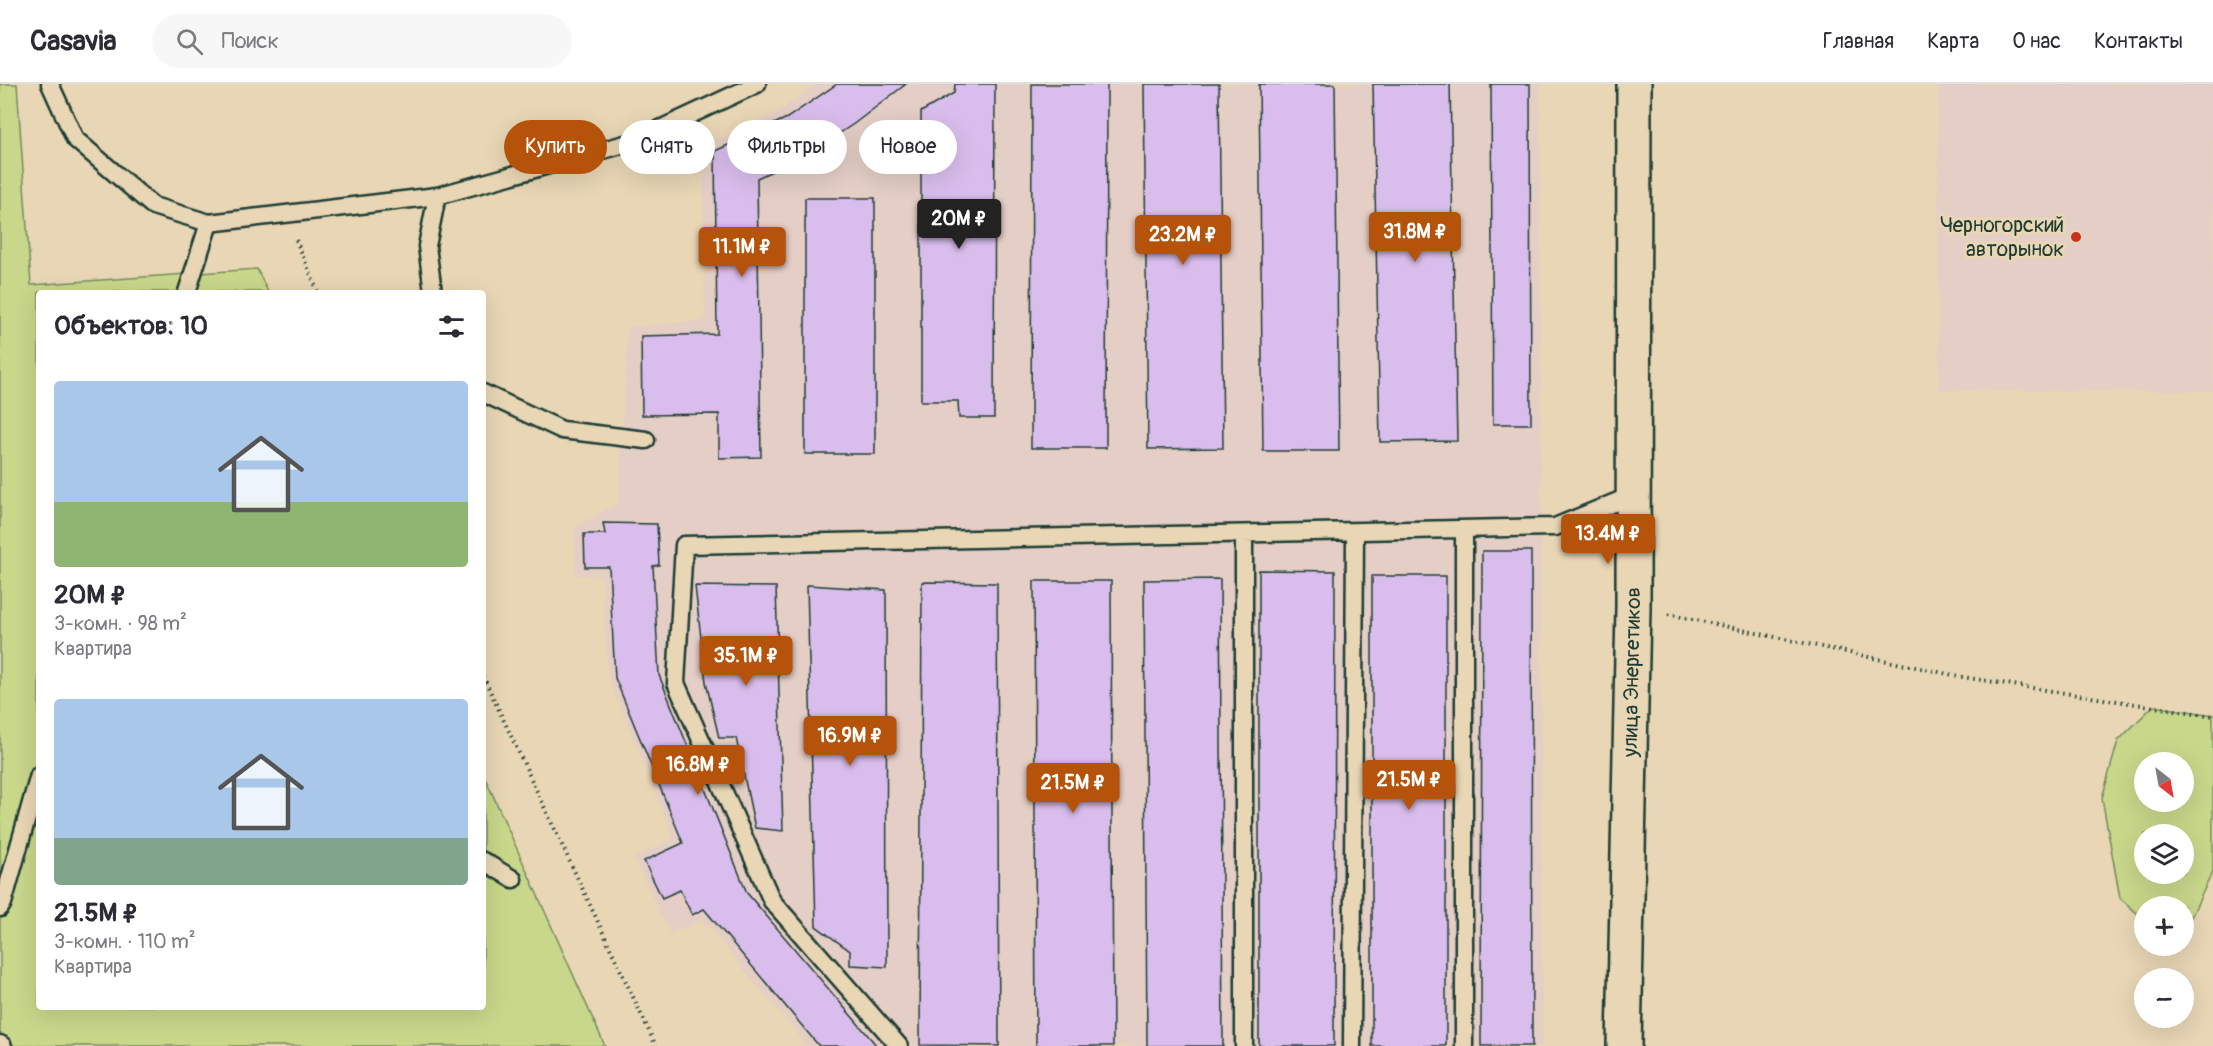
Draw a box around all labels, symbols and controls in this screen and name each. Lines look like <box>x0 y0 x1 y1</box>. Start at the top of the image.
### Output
search box <box>152 14 572 68</box>
text: Casavia <box>30 24 116 59</box>
icon: search <box>173 25 206 58</box>
text: Поиск <box>221 27 279 55</box>
text: Главная <box>1823 28 1894 55</box>
text: Карта <box>1927 28 1979 55</box>
text: О нас <box>2012 28 2061 55</box>
text: Контакты <box>2094 28 2183 55</box>
chip: Купить <box>504 120 607 174</box>
chip: Снять <box>619 120 715 174</box>
chip: Фильтры <box>727 120 847 174</box>
chip: Новое <box>859 120 957 174</box>
pin: 20M ₽ <box>917 199 1001 250</box>
text: 20M ₽ <box>931 206 987 231</box>
pin: 31.8M ₽ <box>1360 212 1470 263</box>
place label: Черногорский авторынок <box>1940 212 2064 263</box>
pin: 23.2M ₽ <box>1128 215 1238 266</box>
text: 31.8M ₽ <box>1383 219 1447 244</box>
text: 23.2M ₽ <box>1149 222 1217 247</box>
pin: 11.1M ₽ <box>687 227 797 278</box>
marker: Черногорский авторынок <box>2069 230 2083 244</box>
text: 11.1M ₽ <box>713 234 771 259</box>
text: Объектов: 10 <box>54 310 208 342</box>
icon: filters <box>435 310 468 343</box>
icon: home <box>207 420 315 528</box>
pin: 13.4M ₽ <box>1553 514 1663 565</box>
text: 13.4M ₽ <box>1575 521 1641 546</box>
text: 20M ₽ <box>54 579 126 611</box>
street label: улица Энергетиков <box>1616 587 1647 758</box>
text: 3-комн. · 98 m² <box>54 611 187 636</box>
text: Квартира <box>54 636 132 661</box>
pin: 35.1M ₽ <box>691 636 801 687</box>
text: 35.1M ₽ <box>714 643 778 668</box>
pin: 16.9M ₽ <box>795 716 905 767</box>
text: 16.9M ₽ <box>818 723 882 748</box>
icon: home <box>207 738 315 846</box>
pin: 16.8M ₽ <box>643 745 753 796</box>
text: 16.8M ₽ <box>666 752 730 777</box>
north arrow <box>2134 752 2194 812</box>
map controls <box>2134 752 2194 1028</box>
pin: 21.5M ₽ <box>1354 760 1464 811</box>
pin: 21.5M ₽ <box>1018 763 1128 814</box>
text: 21.5M ₽ <box>1377 767 1441 792</box>
text: 21.5M ₽ <box>1041 770 1105 795</box>
button: layers <box>2134 824 2194 884</box>
button: + <box>2134 896 2194 956</box>
text: 21.5M ₽ <box>54 897 138 929</box>
text: 3-комн. · 110 m² <box>54 929 196 954</box>
text: Квартира <box>54 954 132 979</box>
button: − <box>2134 968 2194 1028</box>

